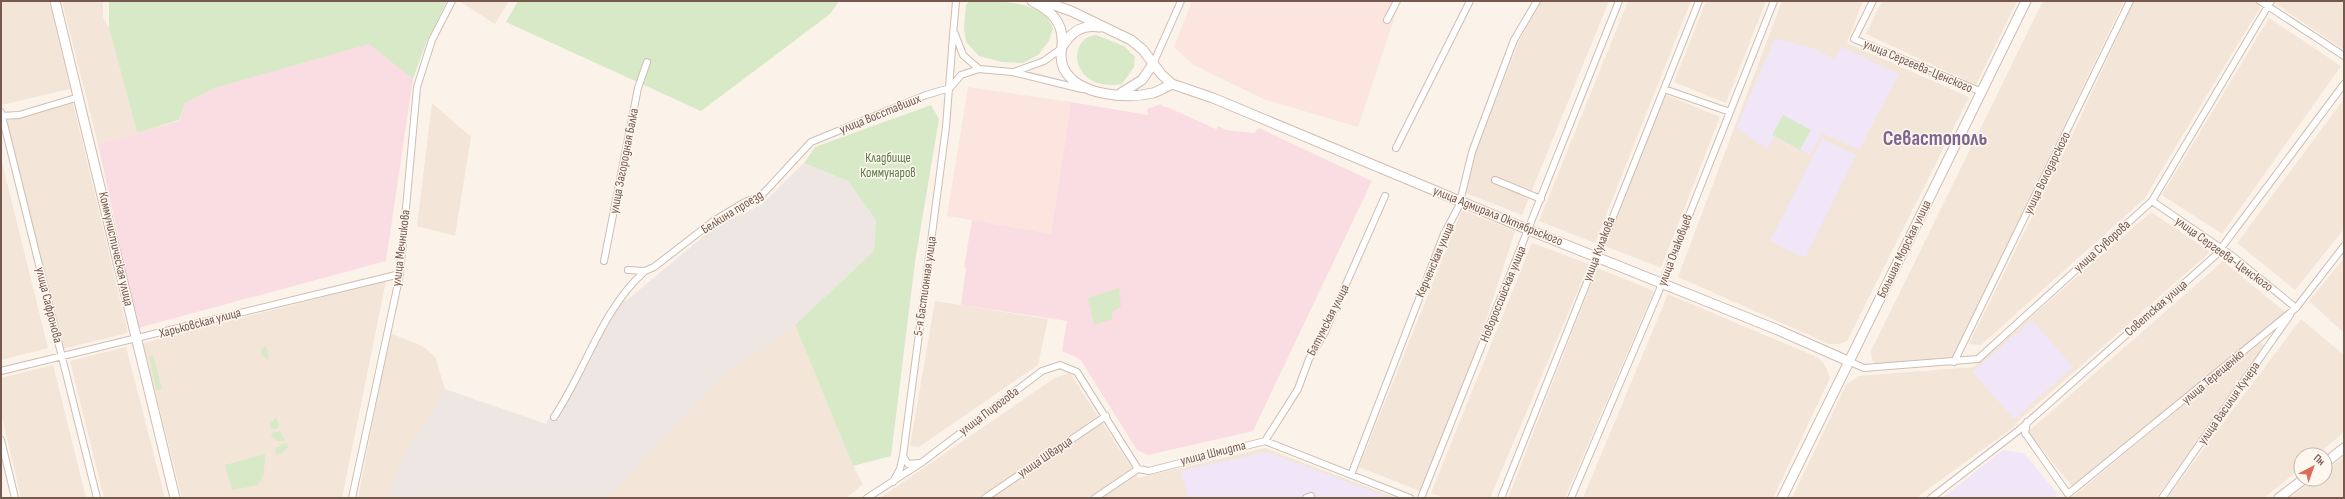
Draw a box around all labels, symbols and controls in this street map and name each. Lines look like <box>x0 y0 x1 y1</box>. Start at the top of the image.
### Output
street label: улица Сергеева-Ценского <box>1861 36 1975 96</box>
street label: улица Восставших <box>837 90 923 138</box>
street label: улица Загородная Балка <box>606 107 642 215</box>
district label: Севастополь <box>1883 126 1987 151</box>
street label: улица Володарского <box>2020 129 2074 217</box>
park label: Кладбище Коммунаров <box>860 150 916 181</box>
street label: улица Адмирала Октябрьского <box>1431 183 1565 249</box>
street label: Белкина проезд <box>698 187 766 237</box>
street label: Коммунистическая улица <box>95 190 137 308</box>
street label: Большая Морская улица <box>1873 197 1935 301</box>
street label: улица Мечникова <box>388 209 414 287</box>
street label: улица Очаковцев <box>1654 212 1696 288</box>
street label: улица Сергеева-Ценского <box>2172 213 2276 295</box>
street label: улица Кулакова <box>1579 214 1619 284</box>
street label: улица Суворова <box>2070 216 2134 276</box>
street label: Керченская улица <box>1412 220 1458 300</box>
street label: 5-я Бастионная улица <box>910 235 940 337</box>
street label: Новороссийская улица <box>1476 244 1530 344</box>
street label: улица Сафронова <box>32 265 66 345</box>
street label: Советская улица <box>2121 276 2191 340</box>
street label: Батумская улица <box>1303 282 1353 358</box>
street label: Харьковская улица <box>156 304 243 342</box>
street label: улица Терещенко <box>2178 346 2248 408</box>
street label: улица Василия Кучера <box>2194 358 2264 448</box>
street label: улица Пирогова <box>956 383 1022 439</box>
street label: улица Шварца <box>1015 433 1075 481</box>
street label: улица Шмидта <box>1179 437 1247 469</box>
north arrow <box>2293 447 2333 487</box>
text: Пн <box>2311 451 2328 468</box>

